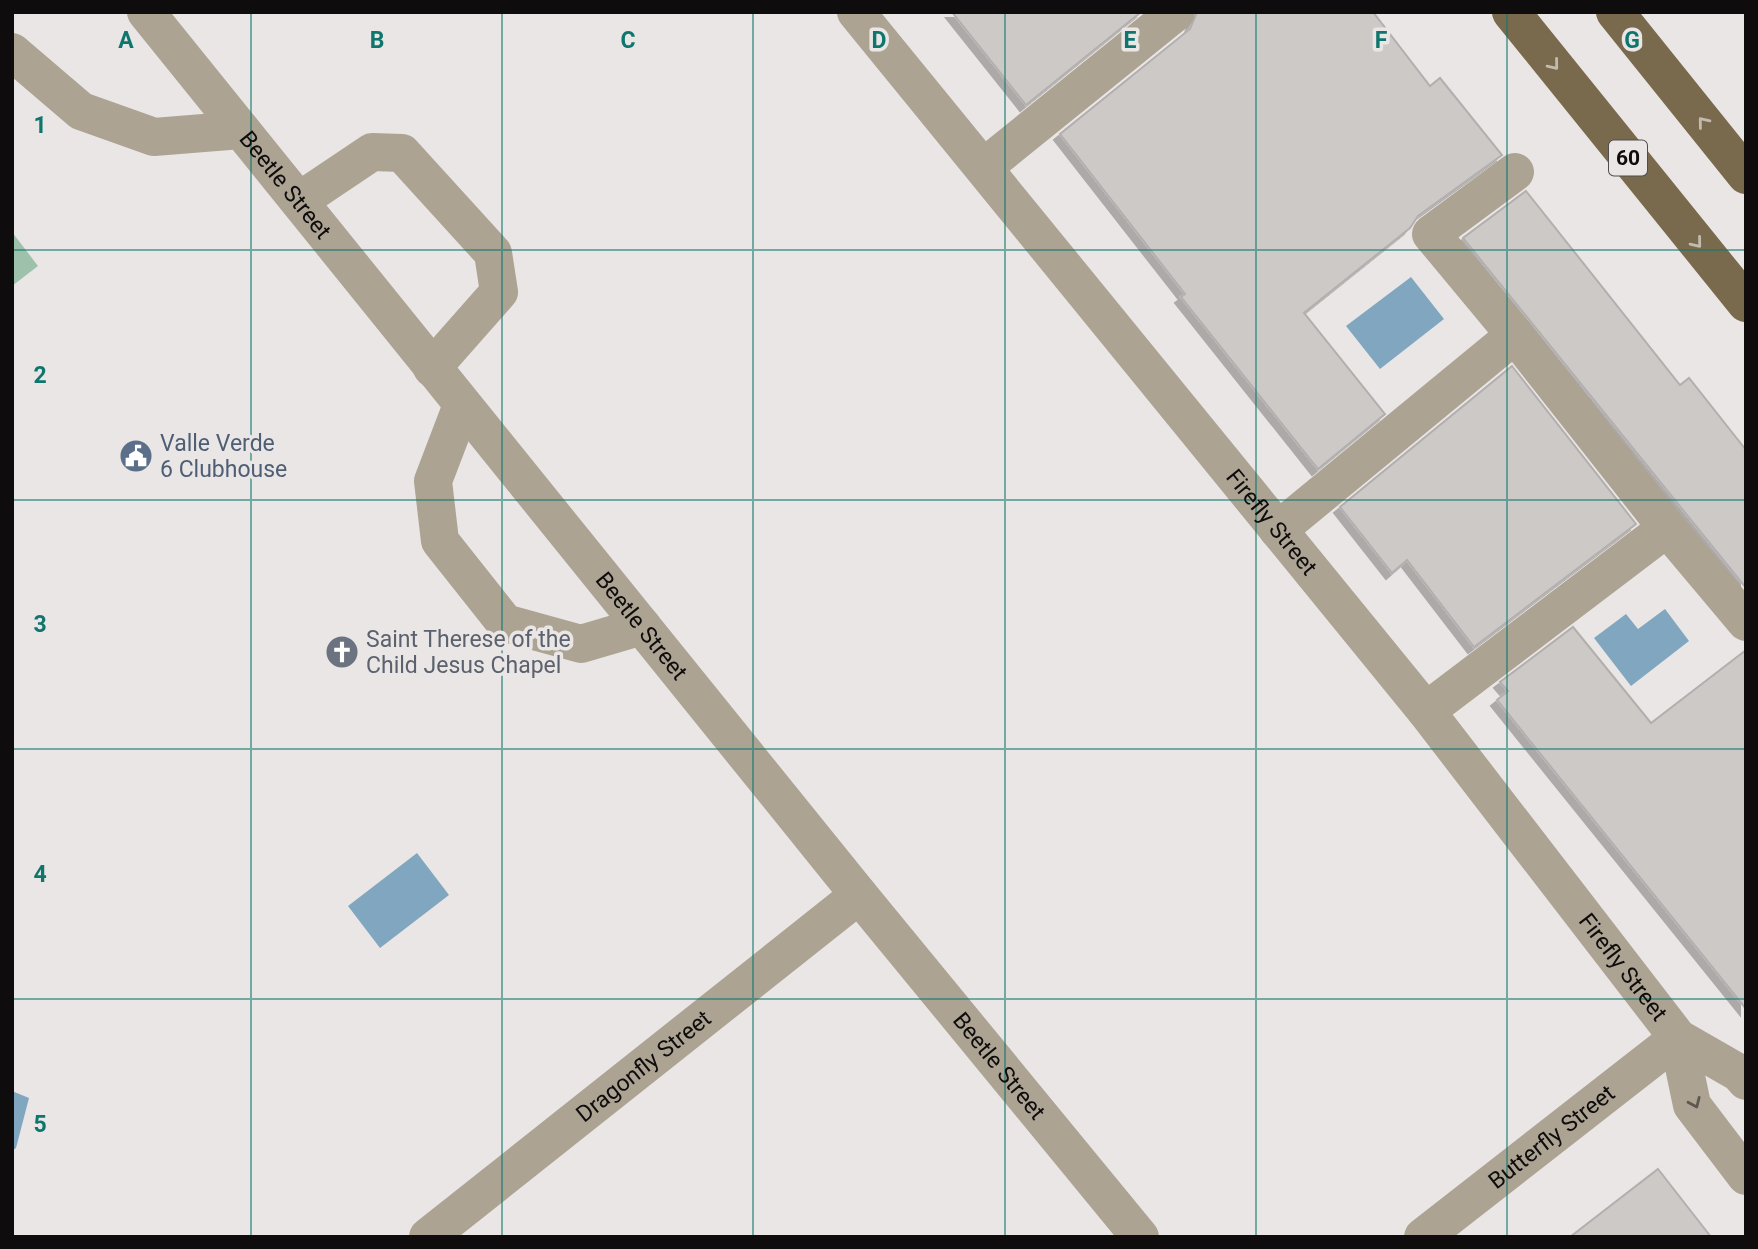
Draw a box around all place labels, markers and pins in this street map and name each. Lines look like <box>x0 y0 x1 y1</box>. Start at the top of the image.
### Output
place label: Valle Verde 6 Clubhouse <box>160 430 287 483</box>
public building icon: Valle Verde 6 Clubhouse <box>117 437 155 475</box>
place label: Saint Therese of the Child Jesus Chapel <box>366 626 571 679</box>
church icon: Saint Therese of the Child Jesus Chapel <box>323 633 361 671</box>

